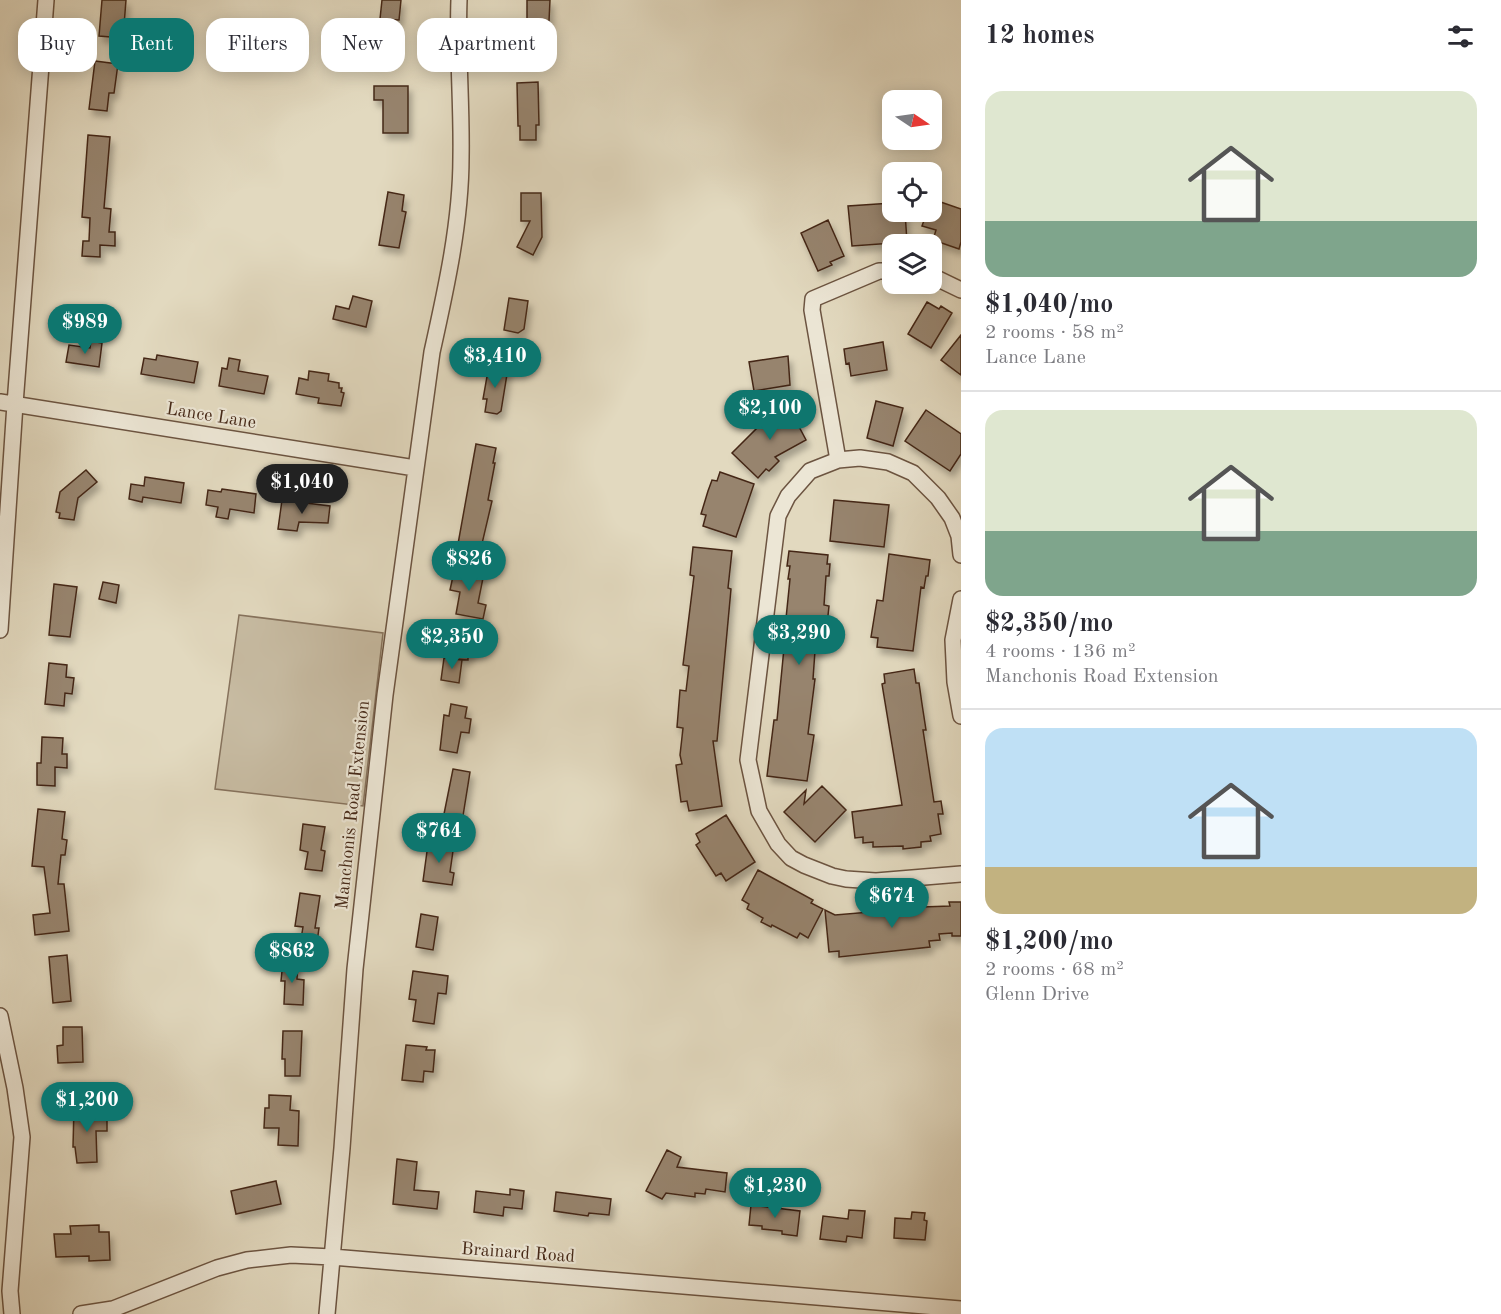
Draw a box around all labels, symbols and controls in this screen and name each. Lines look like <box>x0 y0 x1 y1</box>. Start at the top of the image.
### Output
chip: Buy <box>18 18 97 72</box>
chip: Rent <box>109 18 194 72</box>
chip: Filters <box>206 18 309 72</box>
chip: New <box>321 18 405 72</box>
chip: Apartment <box>417 18 557 72</box>
icon: filters <box>1444 20 1477 53</box>
text: 12 homes <box>985 23 1094 49</box>
north arrow <box>882 90 942 150</box>
map controls <box>882 90 942 294</box>
icon: home <box>1177 130 1285 238</box>
button: locate <box>882 162 942 222</box>
button: layers <box>882 234 942 294</box>
text: $1,040/mo <box>985 292 1113 318</box>
pin: $989 <box>49 304 121 355</box>
text: $989 <box>62 313 108 333</box>
text: 2 rooms · 58 m² <box>985 323 1124 343</box>
pin: $3,410 <box>446 338 544 389</box>
text: $3,410 <box>463 347 527 367</box>
text: Lance Lane <box>985 348 1086 368</box>
pin: $2,100 <box>721 390 819 441</box>
text: $2,100 <box>738 399 802 419</box>
street label: Lance Lane <box>165 400 257 432</box>
icon: home <box>1177 449 1285 557</box>
pin: $1,040 <box>253 464 351 515</box>
text: $1,040 <box>270 473 334 493</box>
pin: $826 <box>433 541 505 592</box>
text: $826 <box>446 550 492 570</box>
text: $2,350/mo <box>985 611 1113 637</box>
pin: $3,290 <box>750 615 848 666</box>
pin: $2,350 <box>403 619 501 670</box>
text: $3,290 <box>767 624 831 644</box>
text: $2,350 <box>420 628 484 648</box>
text: 4 rooms · 136 m² <box>985 642 1135 662</box>
text: Manchonis Road Extension <box>985 667 1219 687</box>
street label: Manchonis Road Extension <box>333 699 373 910</box>
icon: home <box>1177 767 1285 875</box>
pin: $764 <box>403 813 475 864</box>
text: $764 <box>416 822 462 842</box>
pin: $674 <box>856 878 928 929</box>
text: $674 <box>869 887 915 907</box>
text: $1,200/mo <box>985 929 1113 955</box>
pin: $862 <box>256 933 328 984</box>
text: $862 <box>269 942 315 962</box>
text: 2 rooms · 68 m² <box>985 960 1124 980</box>
text: Glenn Drive <box>985 985 1089 1005</box>
pin: $1,200 <box>38 1082 136 1133</box>
text: $1,200 <box>55 1091 119 1111</box>
pin: $1,230 <box>726 1168 824 1219</box>
text: $1,230 <box>743 1177 807 1197</box>
street label: Brainard Road <box>460 1240 576 1266</box>

